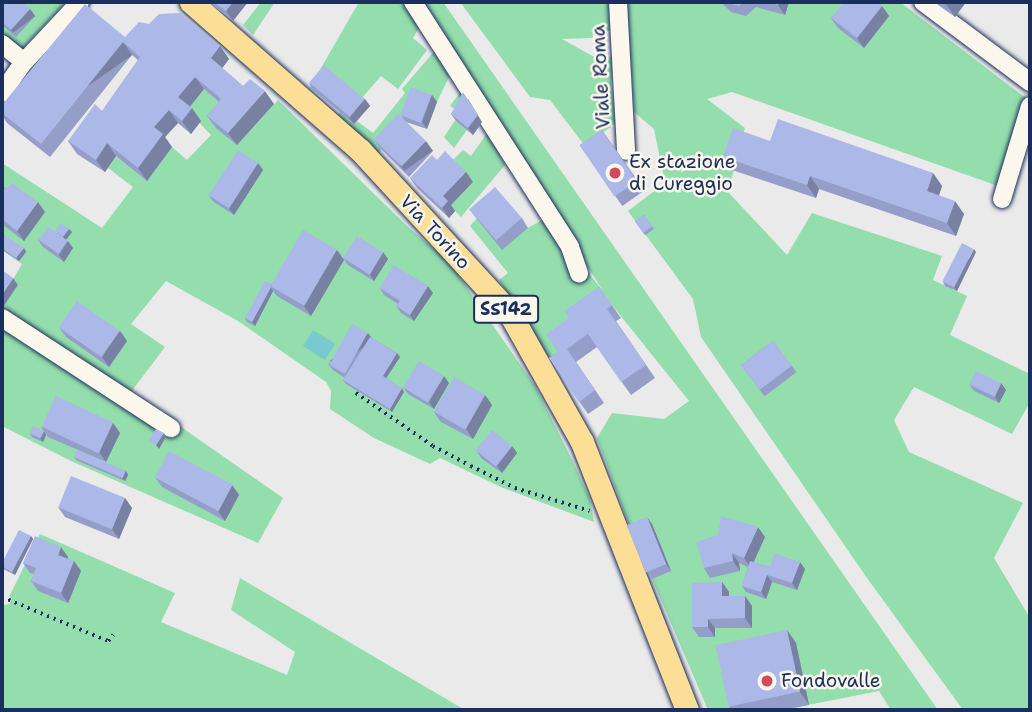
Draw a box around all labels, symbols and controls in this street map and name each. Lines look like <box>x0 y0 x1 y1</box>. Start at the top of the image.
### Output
street label: Viale Roma <box>587 24 615 130</box>
place label: Ex stazione di Cureggio <box>629 151 735 195</box>
marker: Ex stazione di Cureggio <box>607 165 623 181</box>
street label: Via Torino <box>395 190 475 274</box>
road number: SS142 <box>473 295 539 324</box>
place label: Fondovalle <box>781 670 881 692</box>
marker: Fondovalle <box>759 673 775 689</box>

